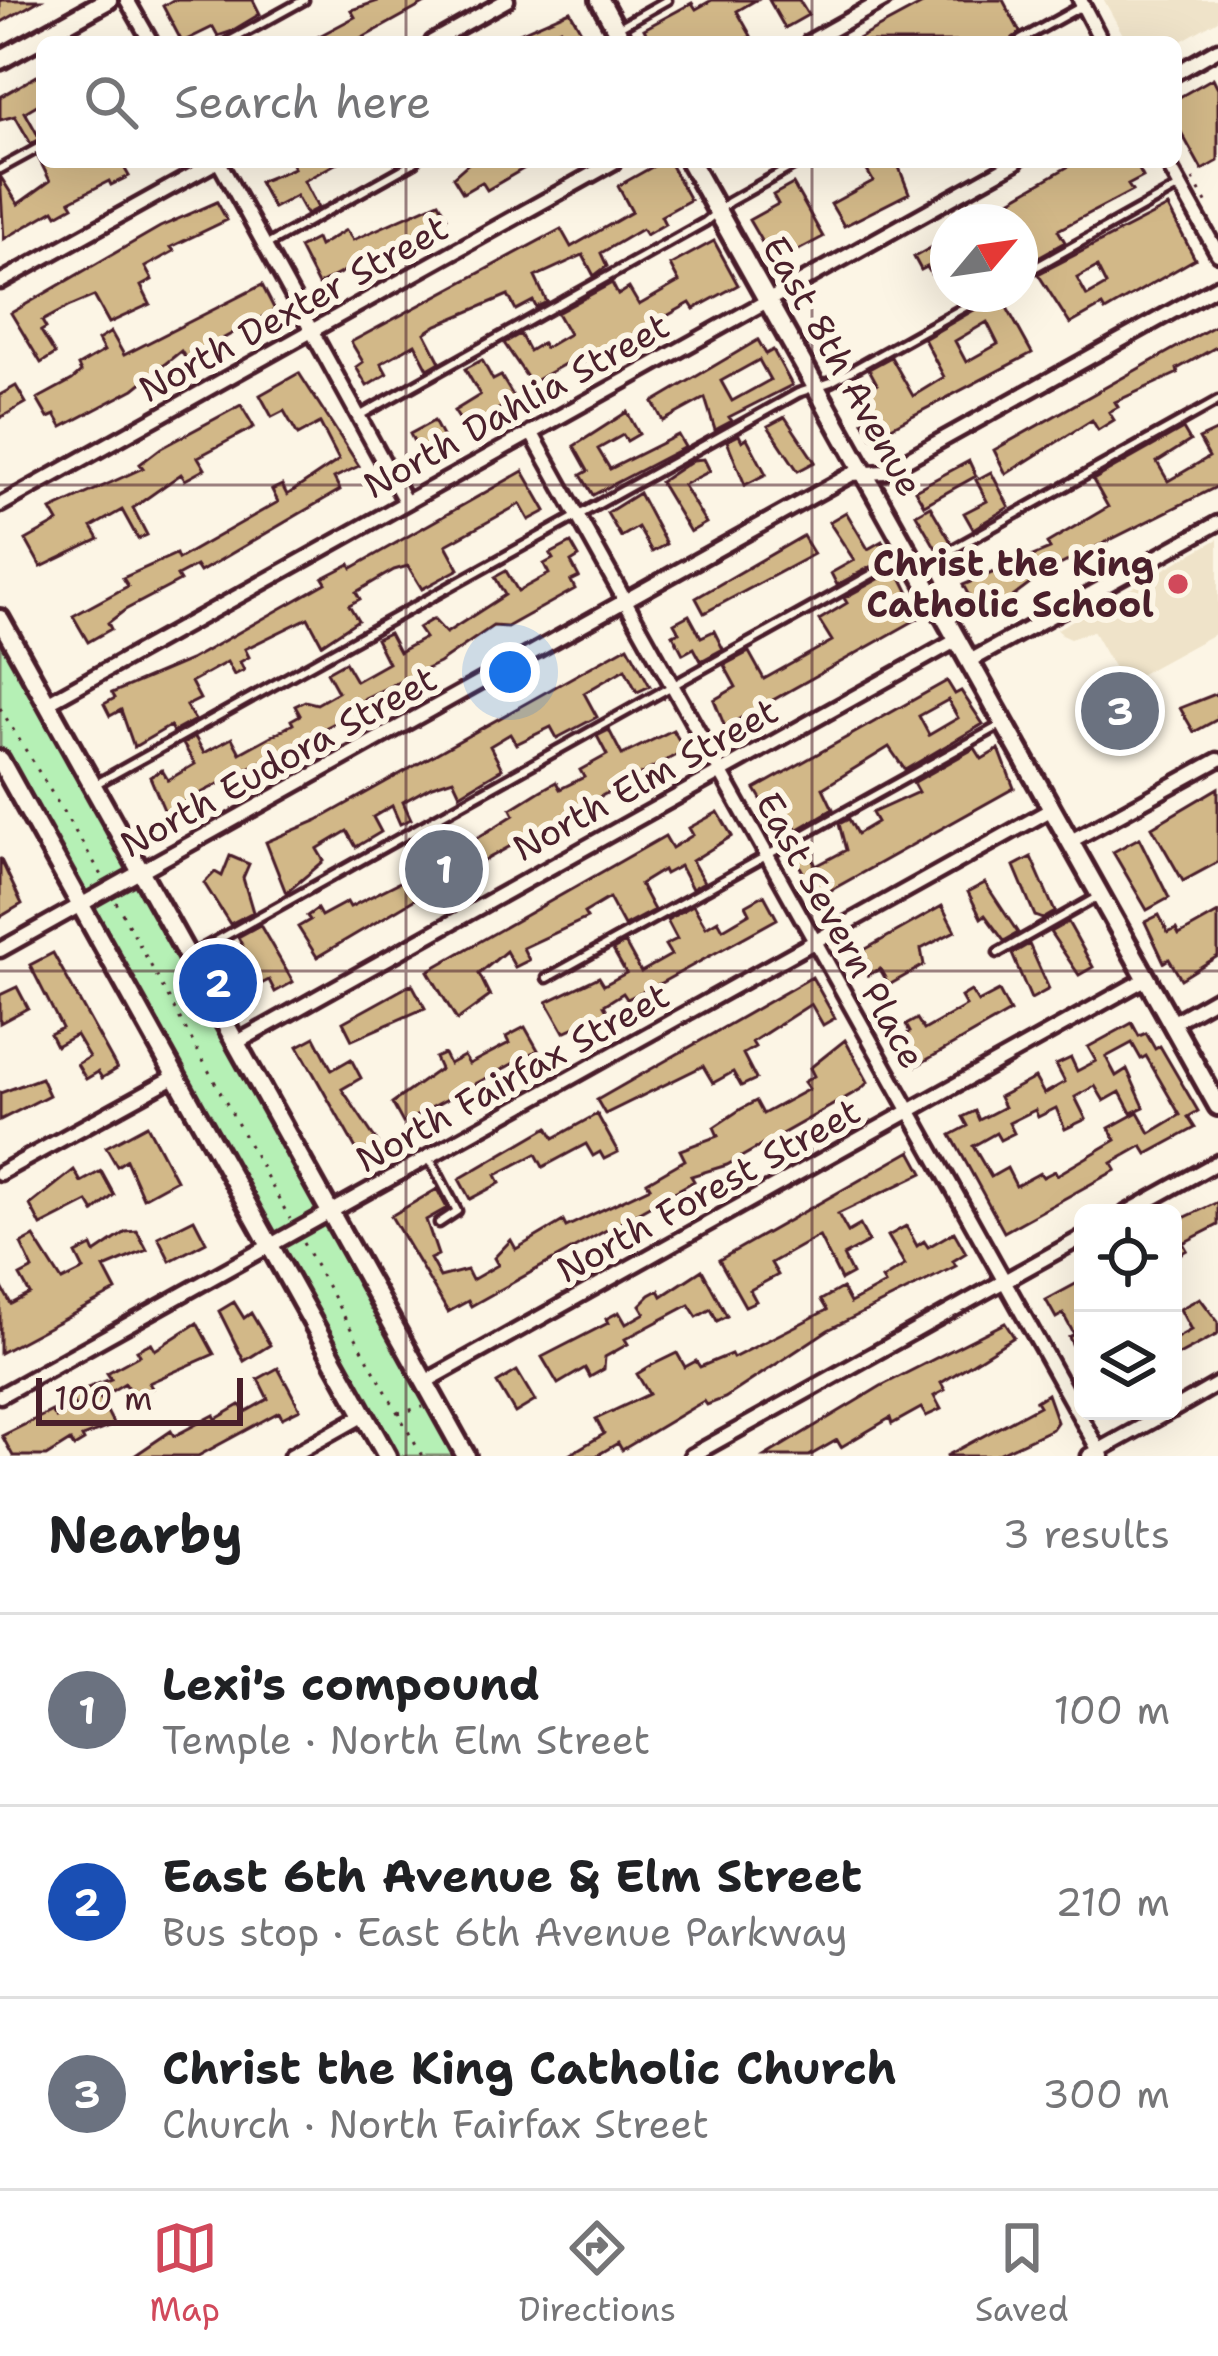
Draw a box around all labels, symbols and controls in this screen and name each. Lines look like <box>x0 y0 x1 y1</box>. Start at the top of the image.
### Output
search box <box>36 36 1182 168</box>
icon: search <box>78 69 144 135</box>
text: Search here <box>174 72 431 132</box>
street label: North Dexter Street <box>130 203 457 414</box>
north arrow <box>930 204 1038 312</box>
street label: East 8th Avenue <box>751 227 934 505</box>
street label: North Dahlia Street <box>355 301 678 510</box>
place label: Christ the King Catholic School <box>866 539 1154 629</box>
marker: Christ the King Catholic School <box>1165 571 1191 597</box>
your location <box>480 642 540 702</box>
street label: North Eudora Street <box>111 654 445 869</box>
pin: 3 <box>1081 666 1159 756</box>
street label: North Elm Street <box>504 686 787 873</box>
street label: East Severn Place <box>744 783 937 1077</box>
pin: 1 <box>405 824 483 914</box>
pin: 2 <box>179 938 257 1028</box>
street label: North Fairfax Street <box>347 971 678 1184</box>
street label: North Forest Street <box>548 1087 869 1294</box>
map controls <box>1074 1204 1182 1420</box>
button: locate <box>1074 1204 1182 1312</box>
button: layers <box>1074 1312 1182 1420</box>
scale bar <box>36 1372 243 1425</box>
text: 100 m <box>54 1376 153 1421</box>
text: Nearby <box>48 1500 243 1568</box>
text: 3 results <box>1003 1508 1170 1560</box>
text: Lexi's compound <box>162 1654 540 1714</box>
text: 1 <box>78 1684 96 1736</box>
text: 100 m <box>1054 1684 1170 1736</box>
text: Temple · North Elm Street <box>162 1714 650 1766</box>
text: East 6th Avenue & Elm Street <box>162 1846 862 1906</box>
text: 2 <box>73 1876 101 1928</box>
text: 210 m <box>1055 1876 1170 1928</box>
text: Bus stop · East 6th Avenue Parkway <box>162 1906 848 1958</box>
text: Christ the King Catholic Church <box>162 2038 897 2098</box>
text: 3 <box>73 2068 101 2120</box>
text: 300 m <box>1042 2068 1170 2120</box>
text: Church · North Fairfax Street <box>162 2098 709 2150</box>
tab: Map <box>149 2215 220 2332</box>
tab: Directions <box>519 2215 676 2332</box>
tab: Saved <box>975 2215 1069 2332</box>

